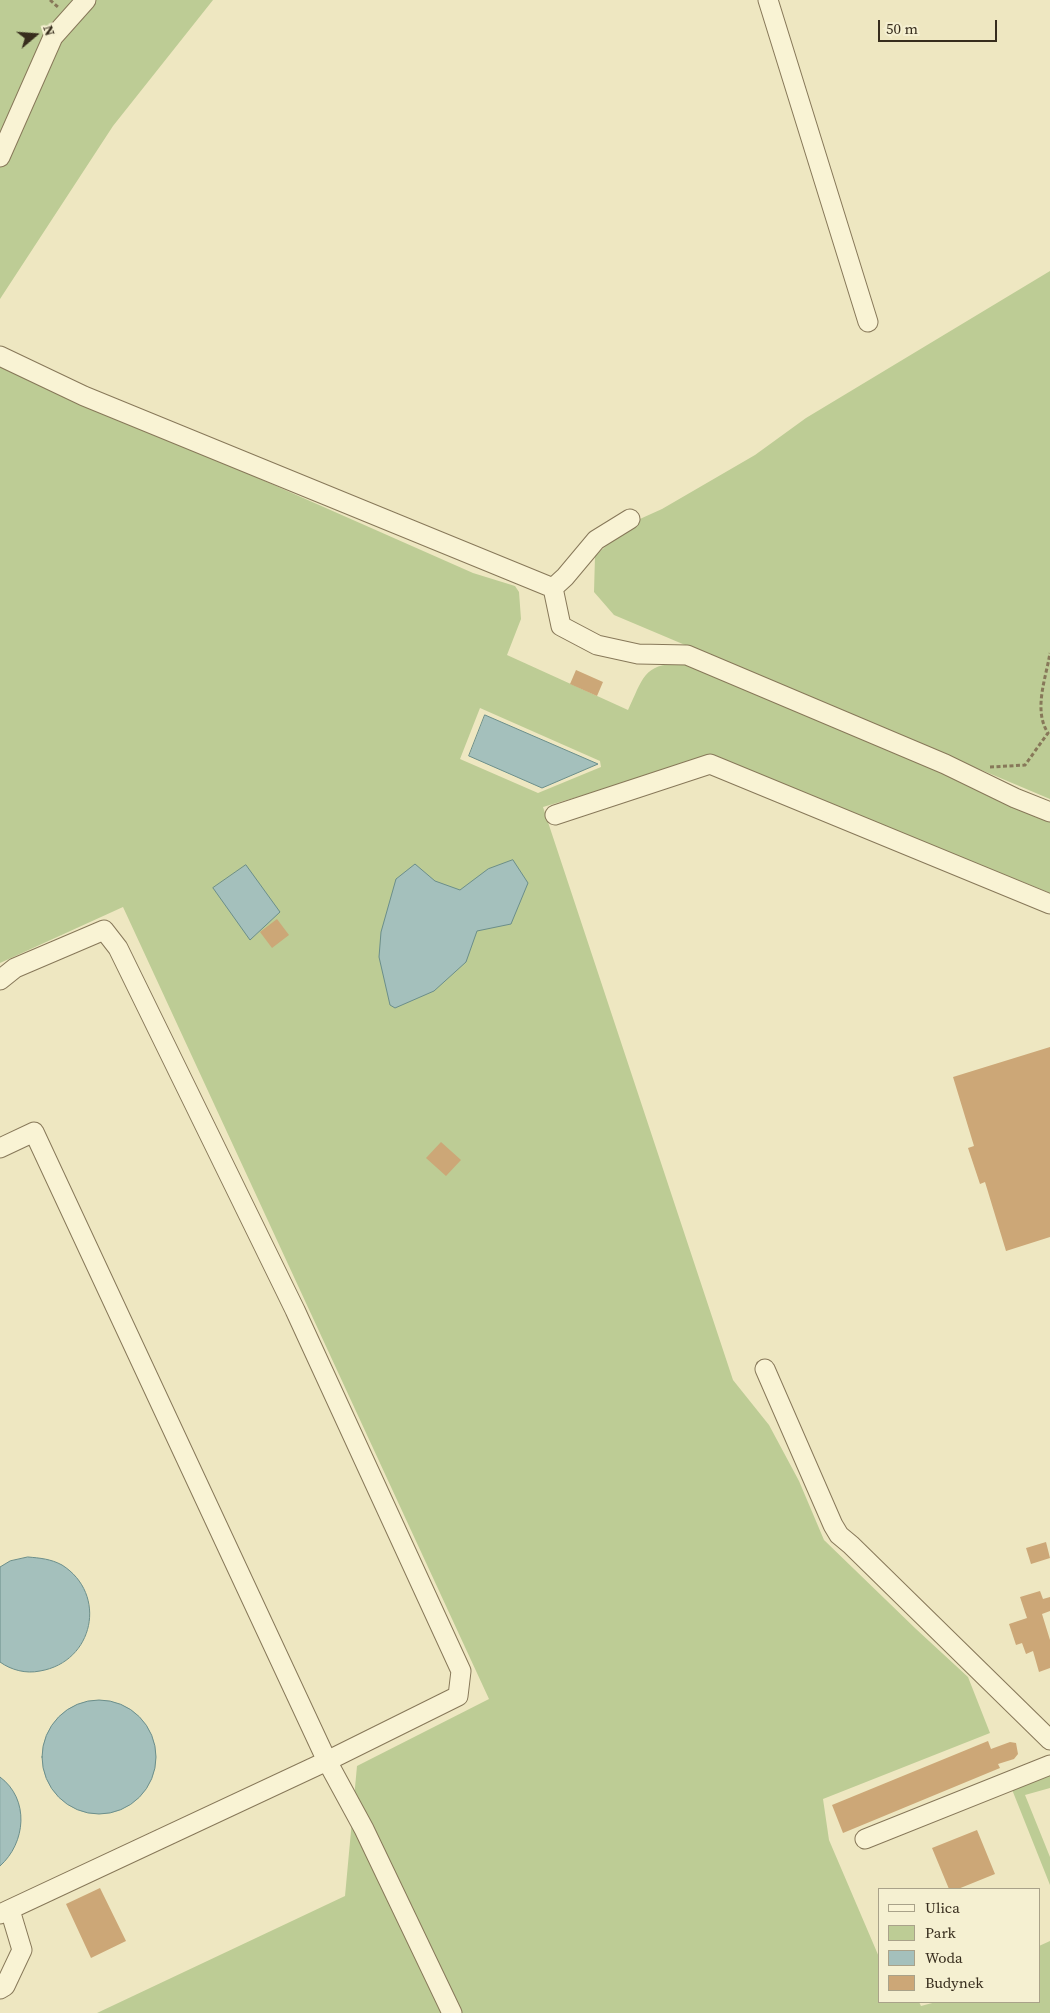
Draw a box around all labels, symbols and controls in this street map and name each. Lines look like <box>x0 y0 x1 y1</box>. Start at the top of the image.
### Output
north arrow <box>10 10 60 60</box>
scale bar <box>880 10 999 42</box>
text: 50 m <box>886 18 918 39</box>
text: N <box>38 22 60 38</box>
legend <box>878 1888 1040 2003</box>
text: Ulica <box>925 1897 960 1918</box>
text: Park <box>925 1922 956 1943</box>
text: Woda <box>925 1947 963 1968</box>
text: Budynek <box>925 1972 984 1993</box>

